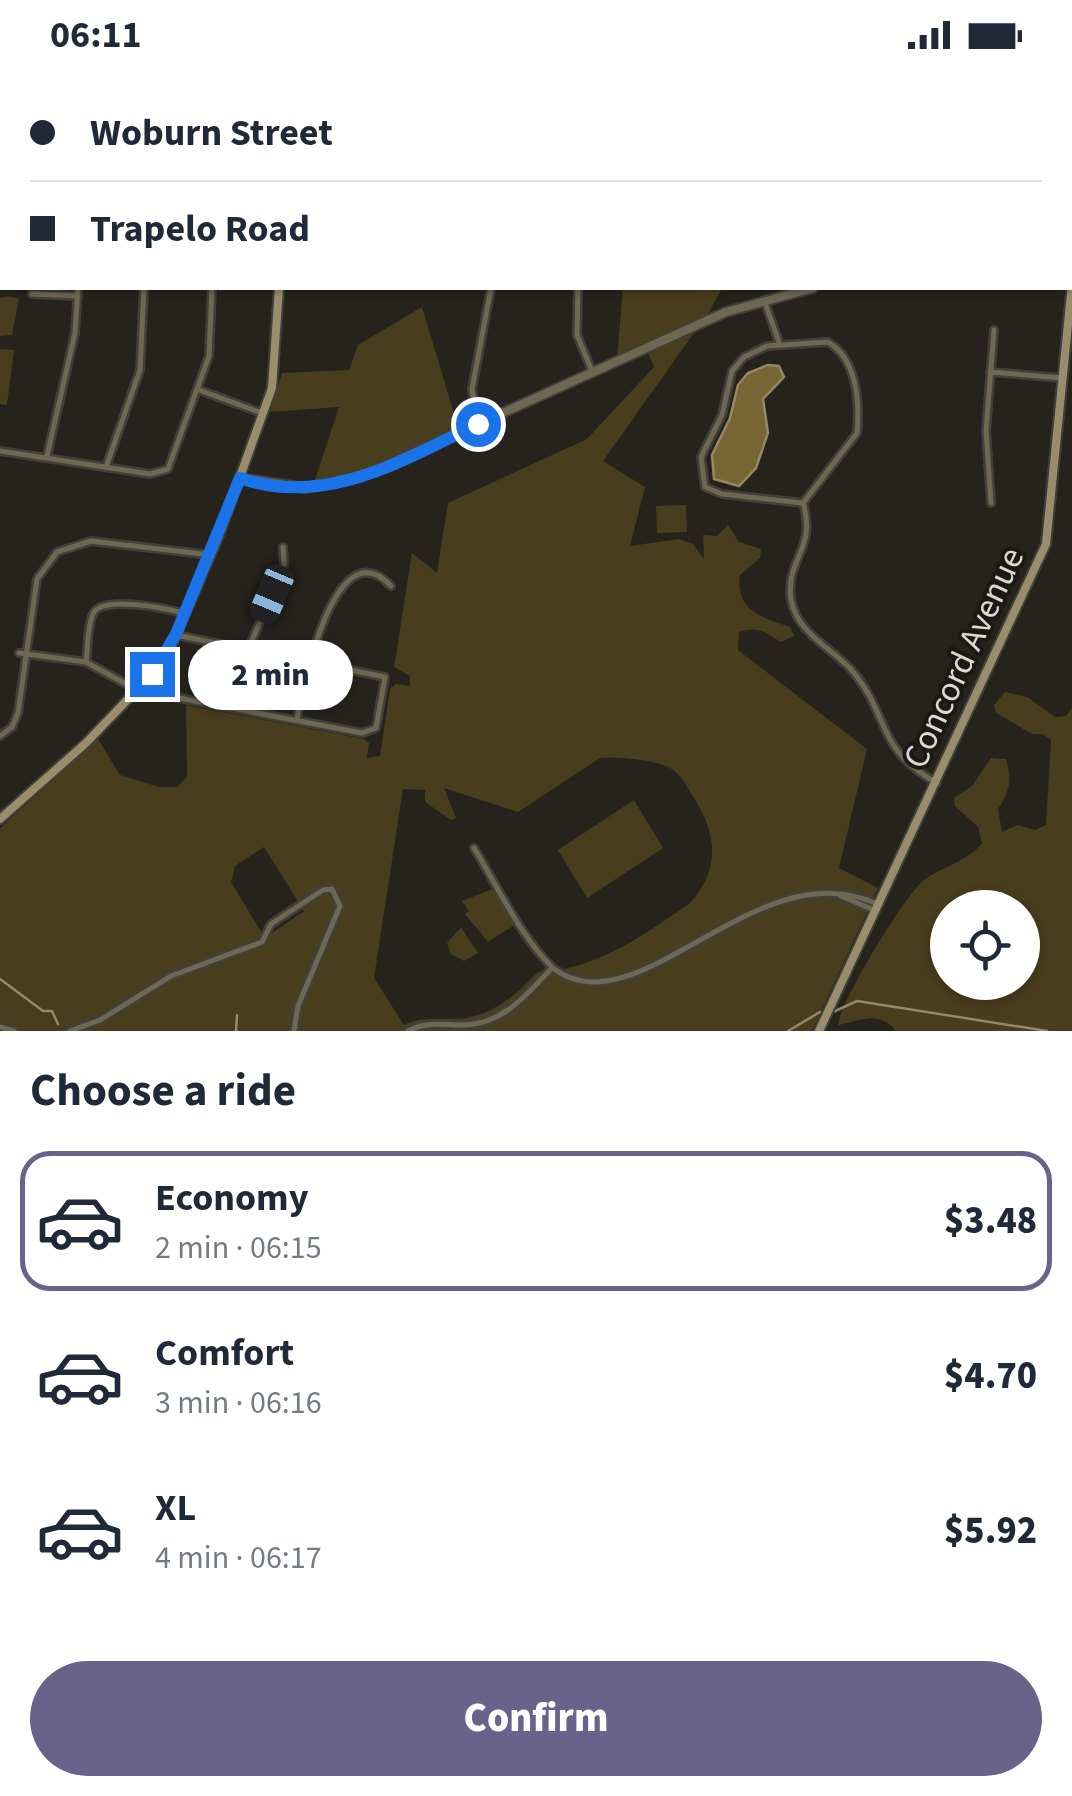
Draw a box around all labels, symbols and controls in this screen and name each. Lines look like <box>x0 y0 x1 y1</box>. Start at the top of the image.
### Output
text: 06:11 <box>50 8 142 62</box>
text: Woburn Street <box>90 106 333 160</box>
text: Trapelo Road <box>90 202 310 256</box>
route start <box>456 402 501 447</box>
street label: Concord Avenue <box>891 539 1037 777</box>
car <box>246 561 298 627</box>
callout: 2 min <box>187 639 352 709</box>
route end <box>130 652 175 697</box>
text: 2 min <box>231 652 310 698</box>
map controls <box>930 890 1040 1000</box>
button: locate <box>930 890 1040 1000</box>
text: Choose a ride <box>30 1059 296 1123</box>
text: Economy <box>155 1171 308 1225</box>
icon: car <box>35 1176 125 1266</box>
text: $3.48 <box>944 1194 1037 1248</box>
text: 2 min · 06:15 <box>155 1225 322 1271</box>
text: Comfort <box>155 1326 294 1380</box>
icon: car <box>35 1331 125 1421</box>
text: $4.70 <box>944 1349 1037 1403</box>
text: 3 min · 06:16 <box>155 1380 322 1426</box>
text: XL <box>155 1481 196 1535</box>
icon: car <box>35 1486 125 1576</box>
text: $5.92 <box>944 1504 1037 1558</box>
text: 4 min · 06:17 <box>155 1535 322 1581</box>
button: Confirm <box>30 1661 1042 1776</box>

